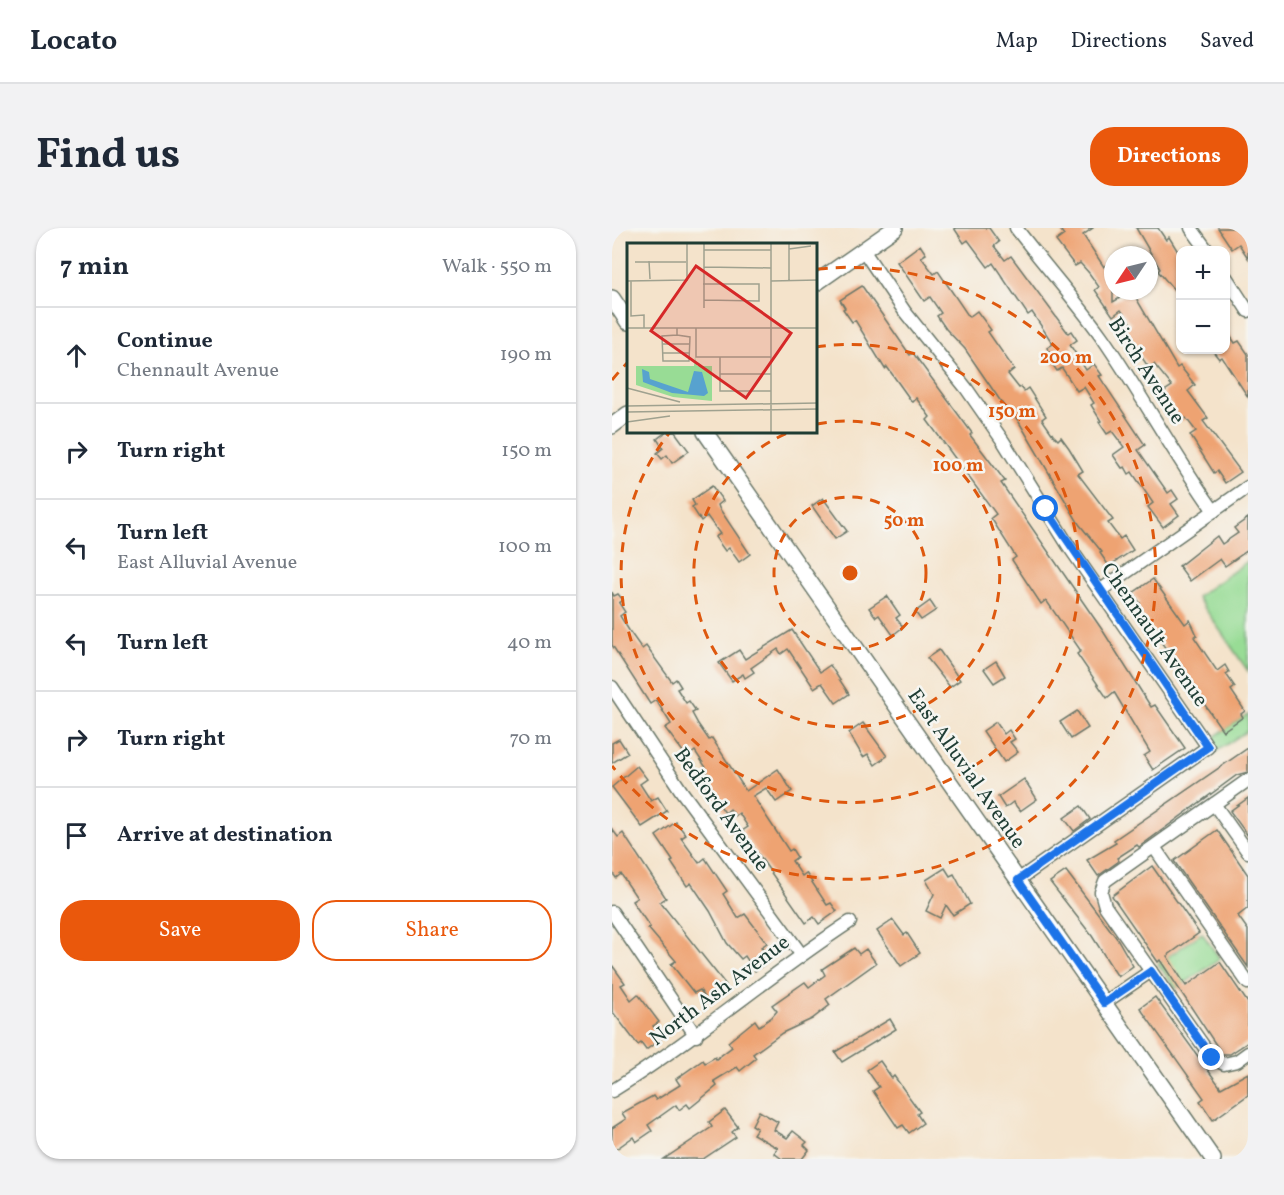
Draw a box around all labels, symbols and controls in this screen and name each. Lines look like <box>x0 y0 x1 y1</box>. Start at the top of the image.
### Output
text: Locato <box>30 22 117 61</box>
text: Map <box>996 27 1038 56</box>
text: Directions <box>1071 27 1167 56</box>
text: Saved <box>1200 27 1254 56</box>
text: Find us <box>36 127 180 186</box>
button: Directions <box>1090 127 1248 186</box>
inset map <box>627 243 818 434</box>
north arrow <box>1104 246 1158 300</box>
map controls <box>1176 246 1230 354</box>
button: + <box>1176 246 1230 300</box>
text: 7 min <box>60 249 129 285</box>
text: Walk · 550 m <box>442 253 552 281</box>
button: − <box>1176 300 1230 354</box>
street label: Birch Avenue <box>1100 312 1192 430</box>
text: Continue <box>117 326 213 357</box>
icon: ahead <box>60 339 93 372</box>
text: 190 m <box>500 341 552 369</box>
text: 200 m <box>1040 346 1092 371</box>
text: Chennault Avenue <box>117 357 279 385</box>
text: 150 m <box>988 400 1036 425</box>
icon: right <box>60 435 93 468</box>
text: Turn right <box>117 436 225 467</box>
text: 150 m <box>501 437 552 465</box>
text: 100 m <box>933 454 983 479</box>
route start <box>1032 495 1058 521</box>
text: 50 m <box>884 509 924 534</box>
text: Turn left <box>117 518 208 549</box>
icon: left <box>60 531 93 564</box>
text: 100 m <box>498 533 552 561</box>
text: East Alluvial Avenue <box>117 549 297 577</box>
street label: Chennault Avenue <box>1093 557 1215 713</box>
centre of rings <box>840 563 860 583</box>
icon: left <box>60 627 93 660</box>
text: Turn left <box>117 628 208 659</box>
text: 40 m <box>507 629 552 657</box>
street label: East Alluvial Avenue <box>900 683 1032 855</box>
icon: right <box>60 723 93 756</box>
text: Turn right <box>117 724 225 755</box>
text: 70 m <box>509 725 552 753</box>
street label: Bedford Avenue <box>666 742 776 878</box>
icon: arrive <box>60 819 93 852</box>
text: Arrive at destination <box>117 820 333 851</box>
button: Save <box>60 900 300 961</box>
button: Share <box>312 900 552 961</box>
street label: North Ash Avenue <box>644 929 796 1053</box>
route end <box>1198 1044 1224 1070</box>

